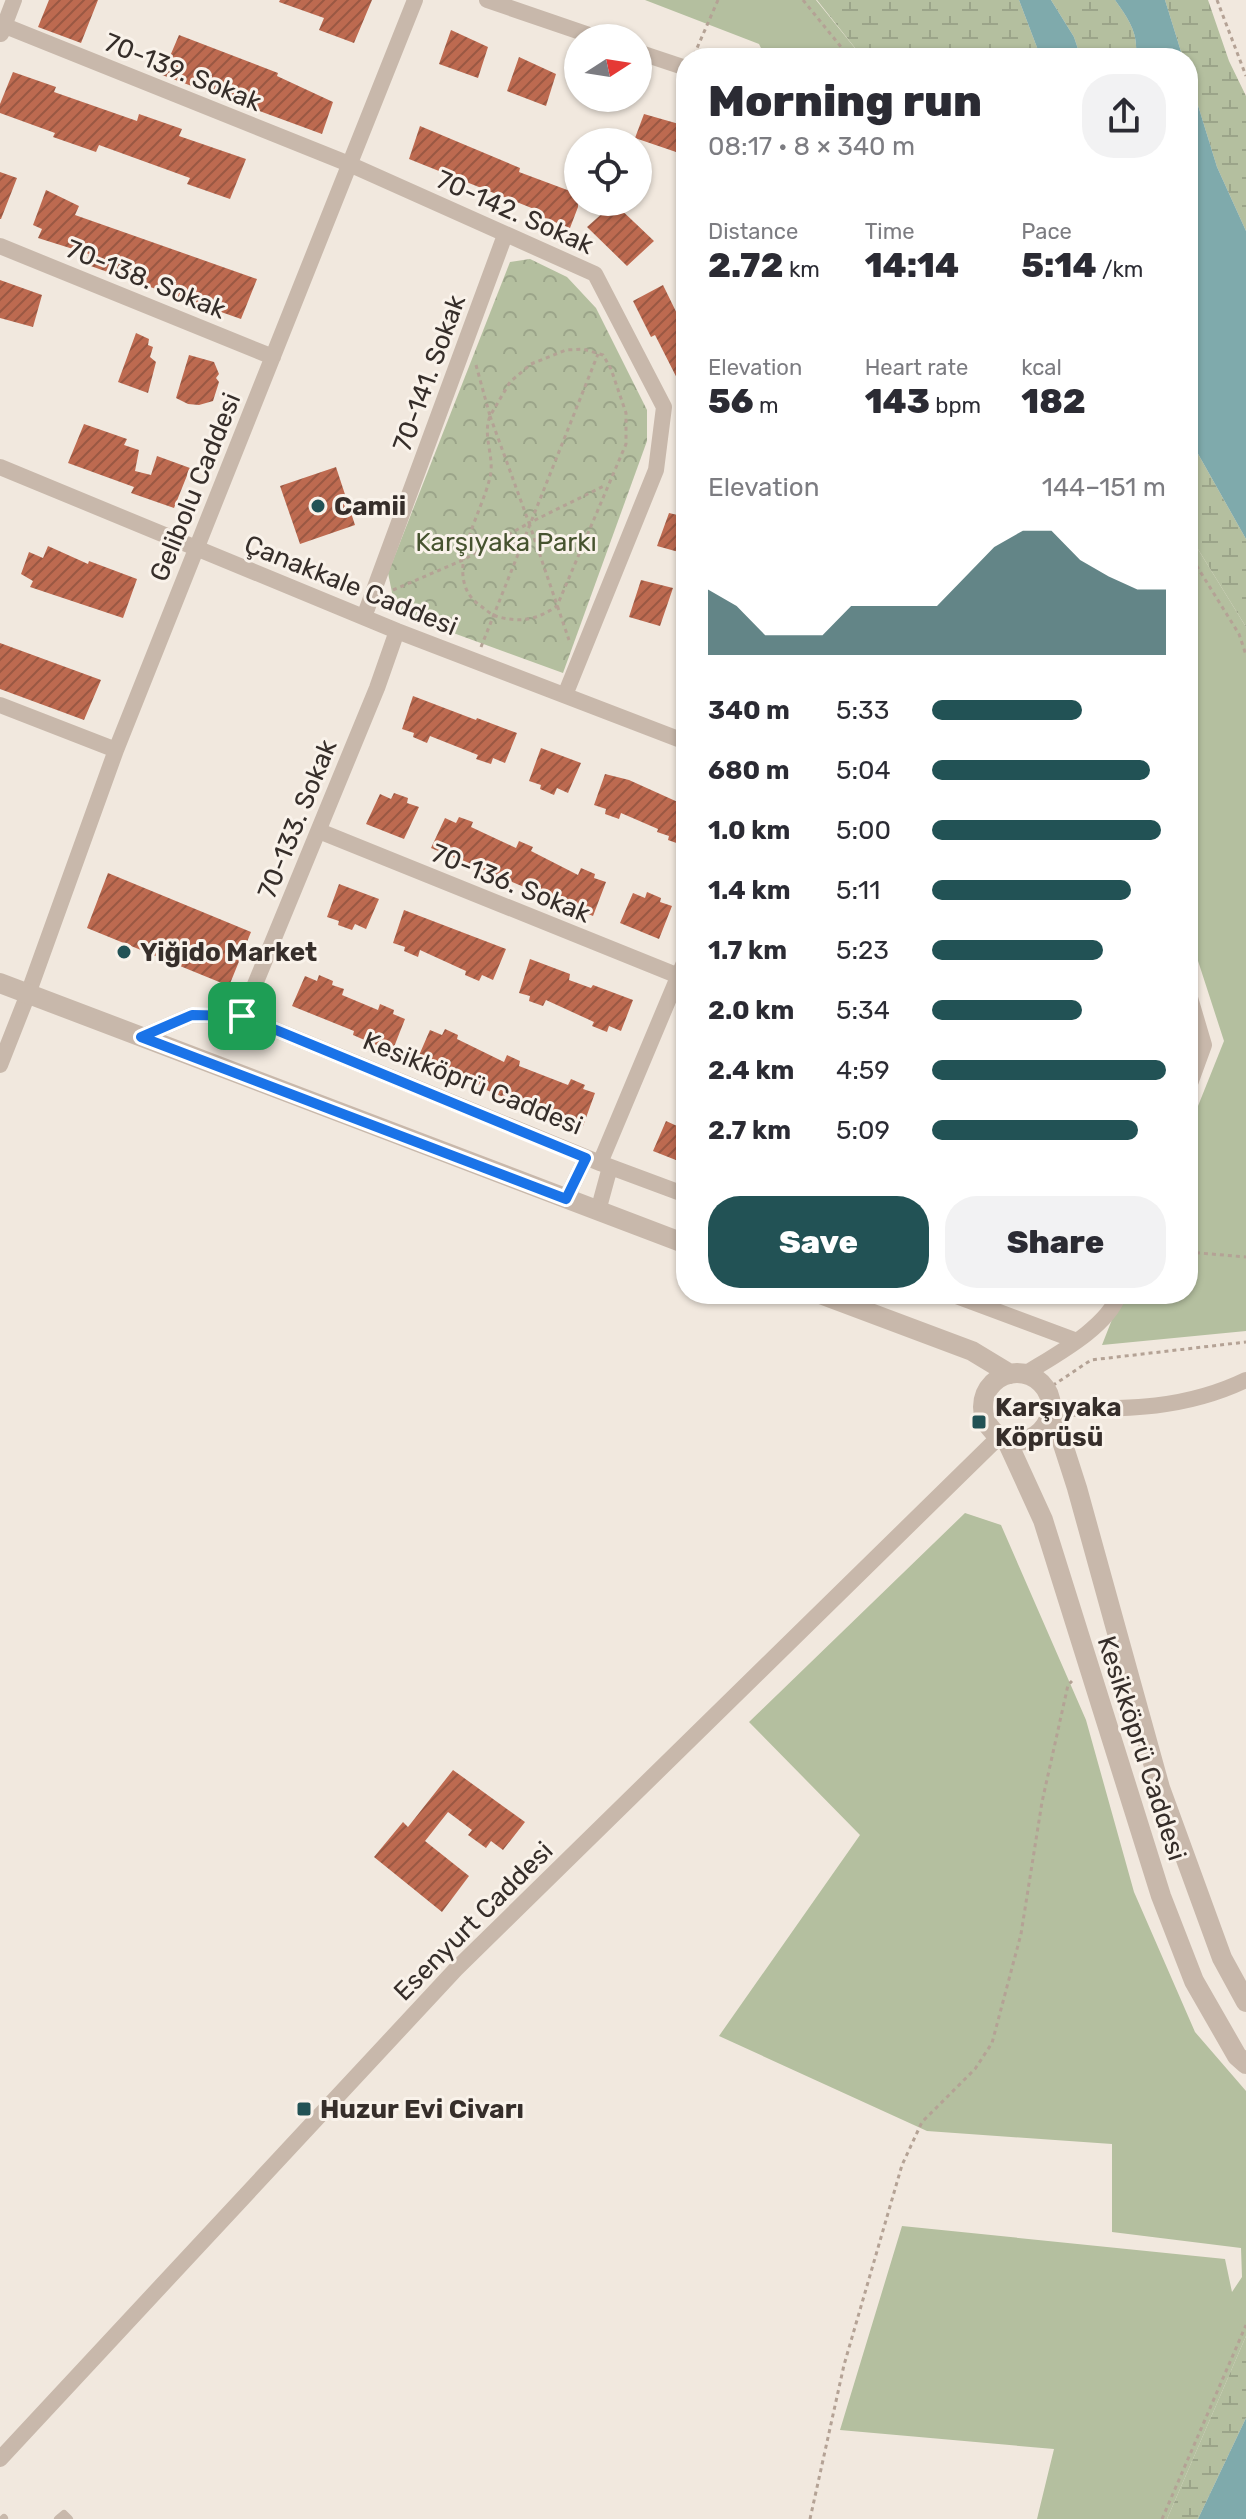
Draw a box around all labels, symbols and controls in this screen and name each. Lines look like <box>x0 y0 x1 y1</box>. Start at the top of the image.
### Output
north arrow <box>564 24 652 112</box>
map controls <box>564 24 652 216</box>
street label: 70-139. Sokak <box>100 27 267 118</box>
button: share <box>1082 74 1166 158</box>
text: Morning run <box>708 75 982 127</box>
button: locate <box>564 128 652 216</box>
text: 08:17 · 8 × 340 m <box>708 131 915 162</box>
street label: 70-142. Sokak <box>431 164 599 261</box>
text: Distance <box>708 218 798 245</box>
text: Time <box>865 218 915 245</box>
text: Pace <box>1021 218 1072 245</box>
street label: 70-138. Sokak <box>61 233 231 326</box>
text: 2.72 <box>708 245 784 286</box>
text: 14:14 <box>865 245 959 286</box>
text: 5:14 <box>1021 245 1097 286</box>
text: km <box>784 256 820 283</box>
text: /km <box>1097 256 1143 283</box>
street label: 70-141. Sokak <box>387 290 472 456</box>
text: Elevation <box>708 354 802 381</box>
text: Heart rate <box>865 354 968 381</box>
text: kcal <box>1021 354 1062 381</box>
text: 56 <box>708 381 754 422</box>
text: 143 <box>865 381 930 422</box>
text: 182 <box>1021 381 1086 422</box>
street label: Gelibolu Caddesi <box>144 389 247 586</box>
text: m <box>754 392 778 419</box>
text: bpm <box>930 392 981 419</box>
text: Elevation <box>708 472 819 503</box>
text: 144–151 m <box>1042 472 1166 503</box>
place label: Camii <box>334 491 406 522</box>
marker: Camii <box>309 497 327 515</box>
park label: Karşıyaka Parkı <box>415 527 597 558</box>
street label: Çanakkale Caddesi <box>240 529 462 642</box>
text: 340 m <box>708 695 790 726</box>
text: 5:33 <box>836 695 889 726</box>
street label: 70-133. Sokak <box>251 735 344 903</box>
text: 680 m <box>708 755 790 786</box>
text: 5:04 <box>836 755 891 786</box>
text: 1.0 km <box>708 815 790 846</box>
text: 5:00 <box>836 815 891 846</box>
street label: 70-136. Sokak <box>427 837 595 930</box>
text: 1.4 km <box>708 875 790 906</box>
text: 5:11 <box>836 875 880 906</box>
text: 1.7 km <box>708 935 787 966</box>
text: 5:23 <box>836 935 889 966</box>
place label: Yiğido Market <box>140 937 317 968</box>
marker: Yiğido Market <box>115 943 133 961</box>
pin <box>208 982 276 1050</box>
icon: arrive <box>220 994 264 1038</box>
text: 2.0 km <box>708 995 794 1026</box>
text: 5:34 <box>836 995 890 1026</box>
street label: Kesikköprü Caddesi <box>358 1025 587 1142</box>
text: 2.4 km <box>708 1055 794 1086</box>
text: 4:59 <box>836 1055 890 1086</box>
text: 2.7 km <box>708 1115 791 1146</box>
text: 5:09 <box>836 1115 890 1146</box>
button: Save <box>708 1196 929 1288</box>
button: Share <box>945 1196 1166 1288</box>
place label: Karşıyaka Köprüsü <box>995 1392 1122 1453</box>
marker: Karşıyaka Köprüsü <box>970 1413 988 1431</box>
street label: Kesikköprü Caddesi <box>1091 1632 1192 1864</box>
street label: Esenyurt Caddesi <box>387 1835 559 2007</box>
place label: Huzur Evi Civarı <box>320 2094 524 2125</box>
marker: Huzur Evi Civarı <box>295 2100 313 2118</box>

